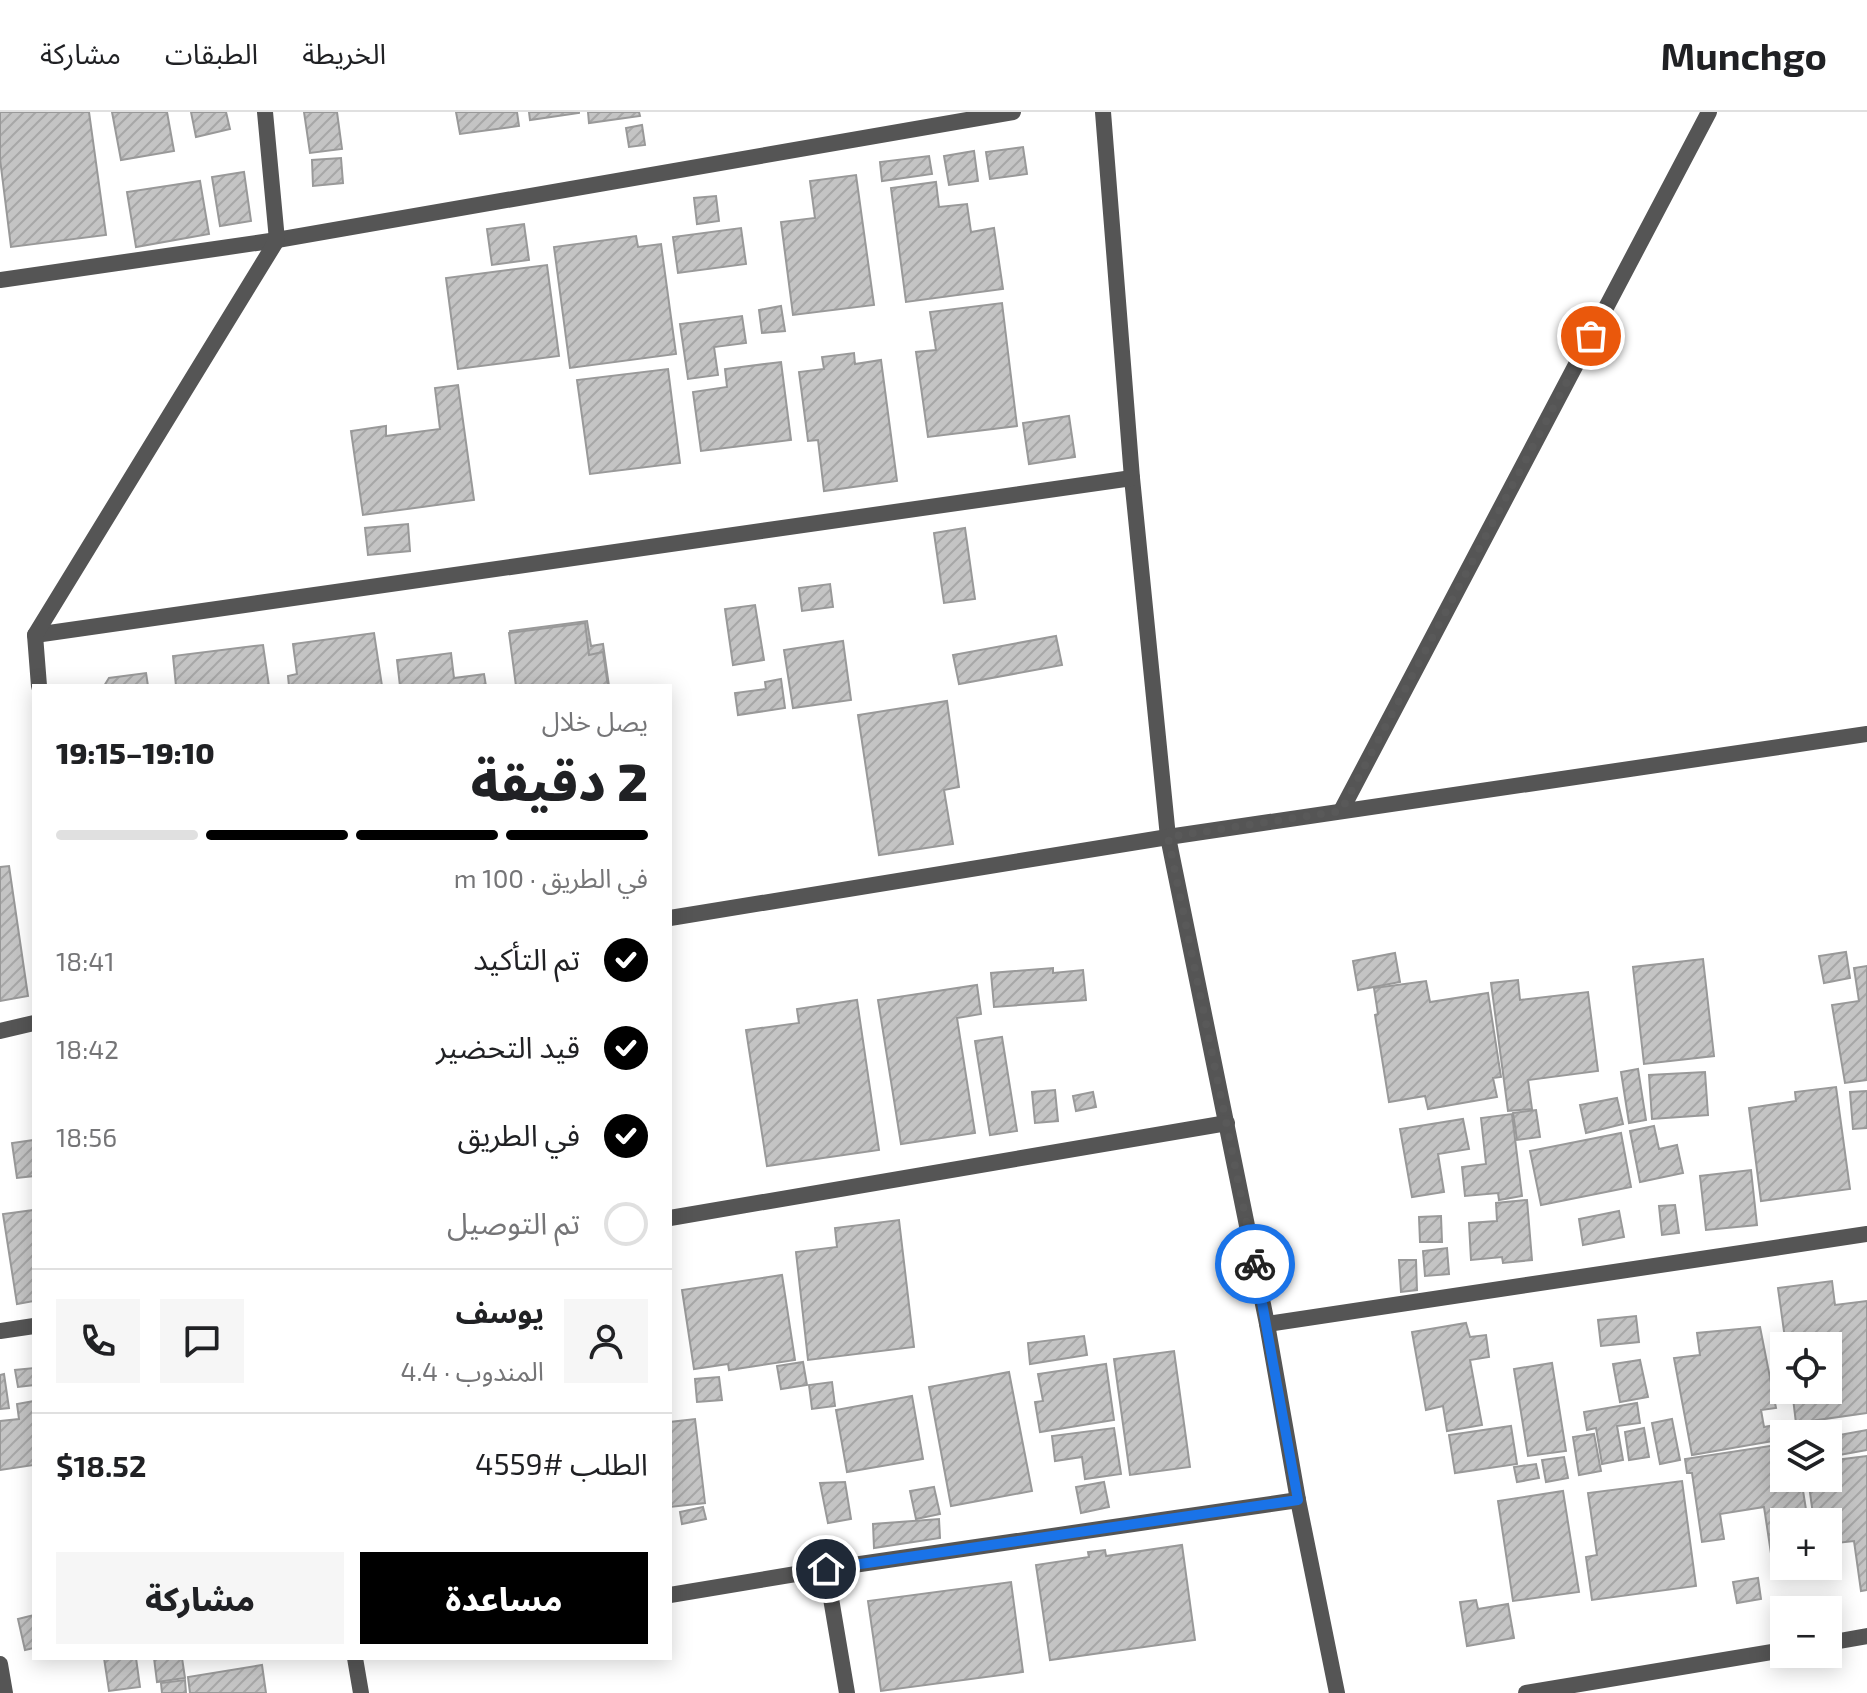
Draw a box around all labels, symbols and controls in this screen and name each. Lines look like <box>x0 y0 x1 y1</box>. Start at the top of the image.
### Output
text: Munchgo <box>1660 32 1827 78</box>
text: مشاركة <box>40 36 121 70</box>
text: الطبقات <box>165 36 258 70</box>
text: الخريطة <box>302 36 386 70</box>
pin <box>1557 302 1625 370</box>
icon: bag <box>1569 314 1613 358</box>
text: يصل خلال <box>542 705 648 736</box>
text: 19:10–19:15 <box>56 734 215 770</box>
text: 2 دقيقة <box>470 749 648 811</box>
text: في الطريق · 100 m <box>454 862 648 893</box>
icon: check <box>604 938 648 982</box>
text: تم التأكيد <box>473 940 580 976</box>
text: 18:41 <box>56 945 115 976</box>
icon: check <box>604 1026 648 1070</box>
text: قيد التحضير <box>436 1028 580 1064</box>
text: 18:42 <box>56 1033 119 1064</box>
icon: check <box>604 1114 648 1158</box>
text: في الطريق <box>457 1116 580 1152</box>
text: 18:56 <box>56 1121 117 1152</box>
text: تم التوصيل <box>447 1204 580 1240</box>
courier <box>1215 1224 1295 1304</box>
icon: bike <box>1233 1242 1277 1286</box>
text: يوسف <box>456 1293 544 1329</box>
button: phone <box>56 1299 140 1383</box>
button: chat <box>160 1299 244 1383</box>
button: person <box>564 1299 648 1383</box>
map controls <box>1770 1332 1842 1668</box>
button: locate <box>1770 1332 1842 1404</box>
text: المندوب · 4.4 <box>400 1355 544 1386</box>
button: layers <box>1770 1420 1842 1492</box>
text: الطلب #4559 <box>475 1445 648 1481</box>
text: $18.52 <box>56 1447 146 1483</box>
button: + <box>1770 1508 1842 1580</box>
pin <box>792 1535 860 1603</box>
icon: home <box>804 1547 848 1591</box>
button: مشاركة <box>56 1552 344 1644</box>
button: مساعدة <box>360 1552 648 1644</box>
button: − <box>1770 1596 1842 1668</box>

